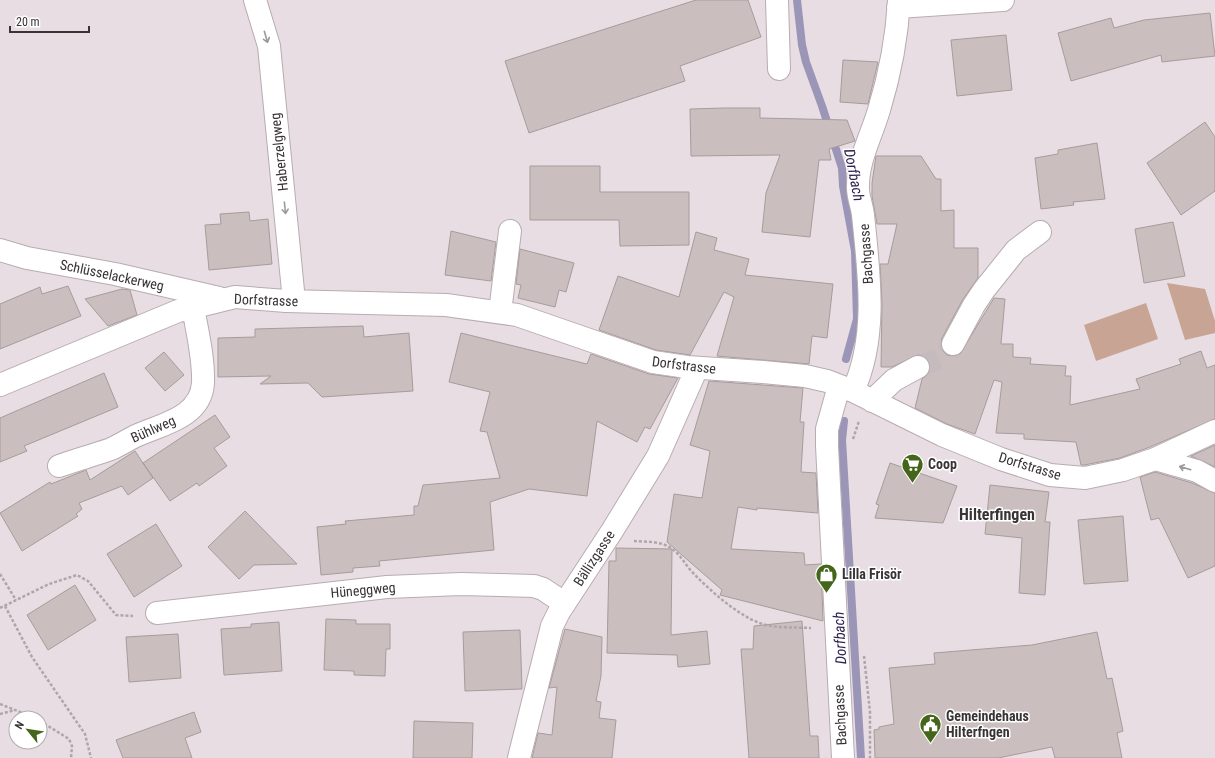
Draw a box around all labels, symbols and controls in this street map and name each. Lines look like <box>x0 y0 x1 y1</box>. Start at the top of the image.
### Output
scale bar <box>10 8 89 34</box>
text: 20 m <box>16 15 40 29</box>
one-way arrow <box>263 31 271 44</box>
street label: Haberzelgweg <box>267 112 291 192</box>
water label: Dorfbach <box>840 147 868 203</box>
one-way arrow <box>282 201 289 214</box>
street label: Bachgasse <box>856 223 876 285</box>
street label: Schlüsselackerweg <box>59 256 165 294</box>
street label: Dorfstrasse <box>234 291 299 309</box>
street label: Dorfstrasse <box>651 353 717 377</box>
street label: Bühlweg <box>128 412 178 446</box>
street label: Dorfstrasse <box>997 449 1064 483</box>
supermarket icon: Coop <box>899 451 925 484</box>
place label: Coop <box>928 456 957 472</box>
one-way arrow <box>1179 464 1192 471</box>
district label: Hilterfingen <box>959 505 1035 524</box>
street label: Bällizgasse <box>570 527 618 589</box>
shop icon: Lilla Frisör <box>813 561 839 594</box>
place label: Lilla Frisör <box>842 566 902 582</box>
street label: Hüneggweg <box>330 579 396 601</box>
water label: Dorfbach <box>830 611 850 665</box>
street label: Bachgasse <box>830 684 850 746</box>
place label: Gemeindehaus Hilterfngen <box>946 708 1029 740</box>
north arrow <box>8 710 48 750</box>
public building icon: Gemeindehaus Hilterfngen <box>918 711 944 744</box>
text: N <box>12 719 27 731</box>

